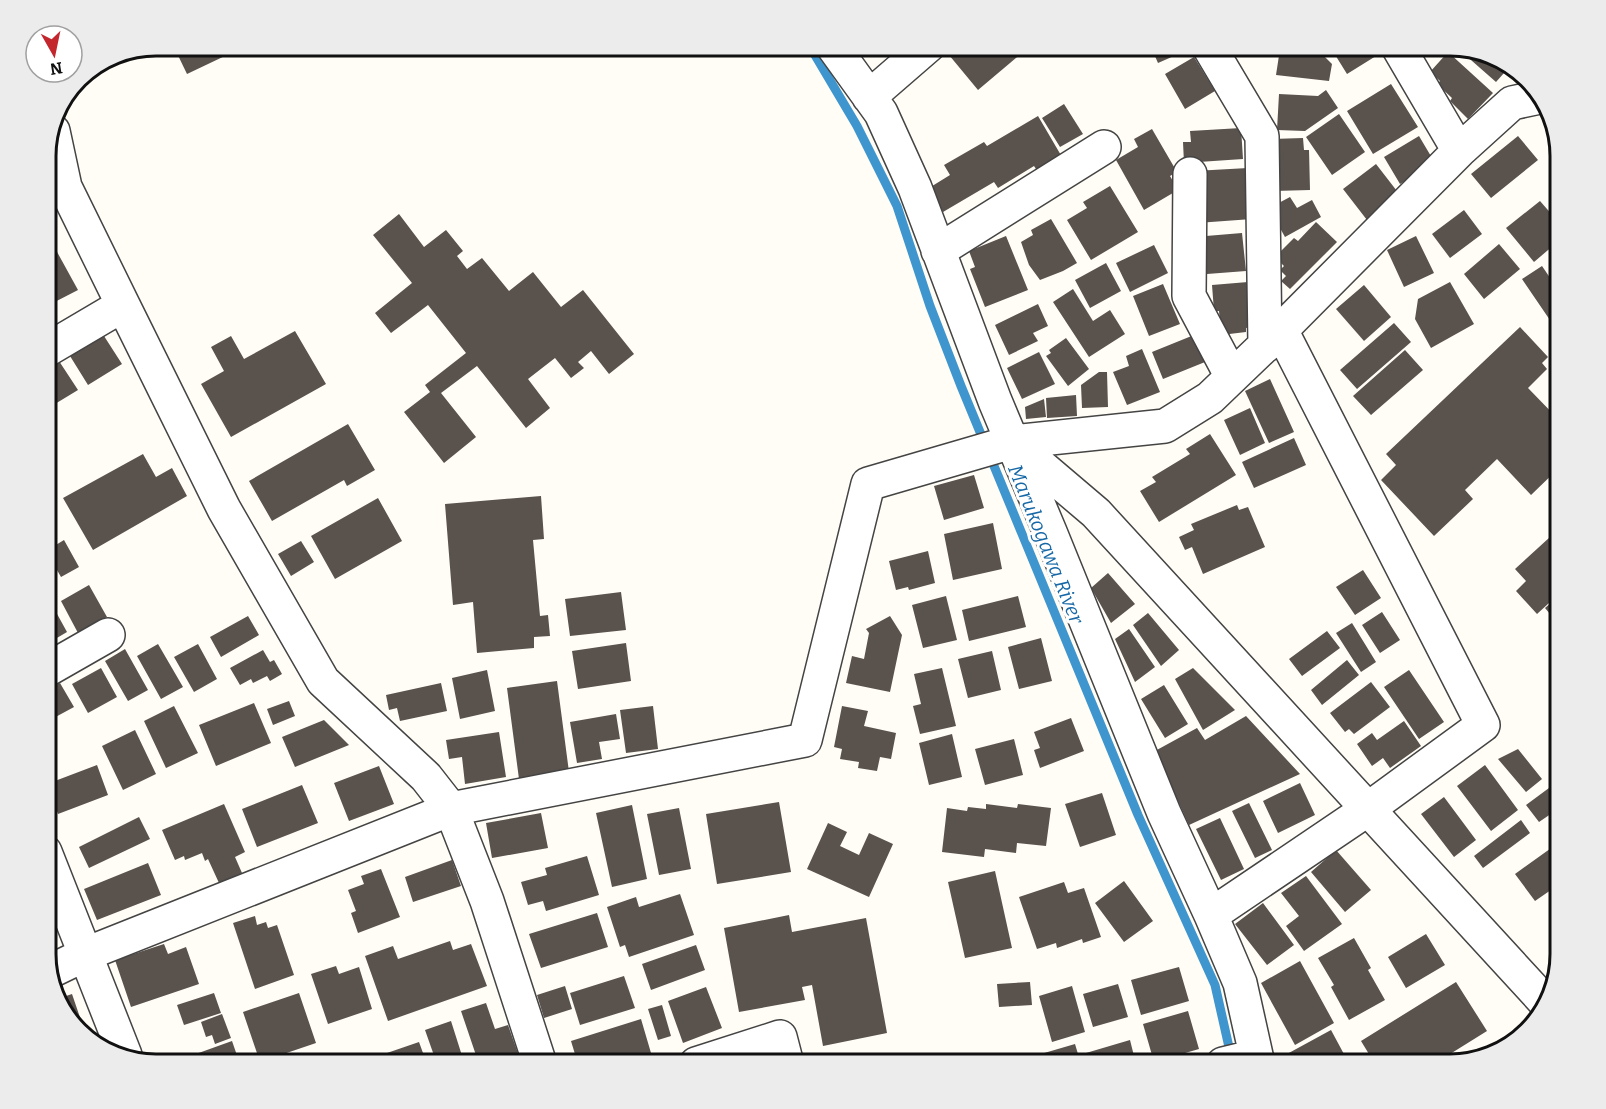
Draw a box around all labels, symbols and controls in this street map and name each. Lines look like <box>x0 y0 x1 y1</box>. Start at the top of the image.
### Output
north arrow <box>24 24 84 84</box>
text: N <box>49 58 64 79</box>
water label: Marukogawa River <box>1003 461 1089 628</box>

